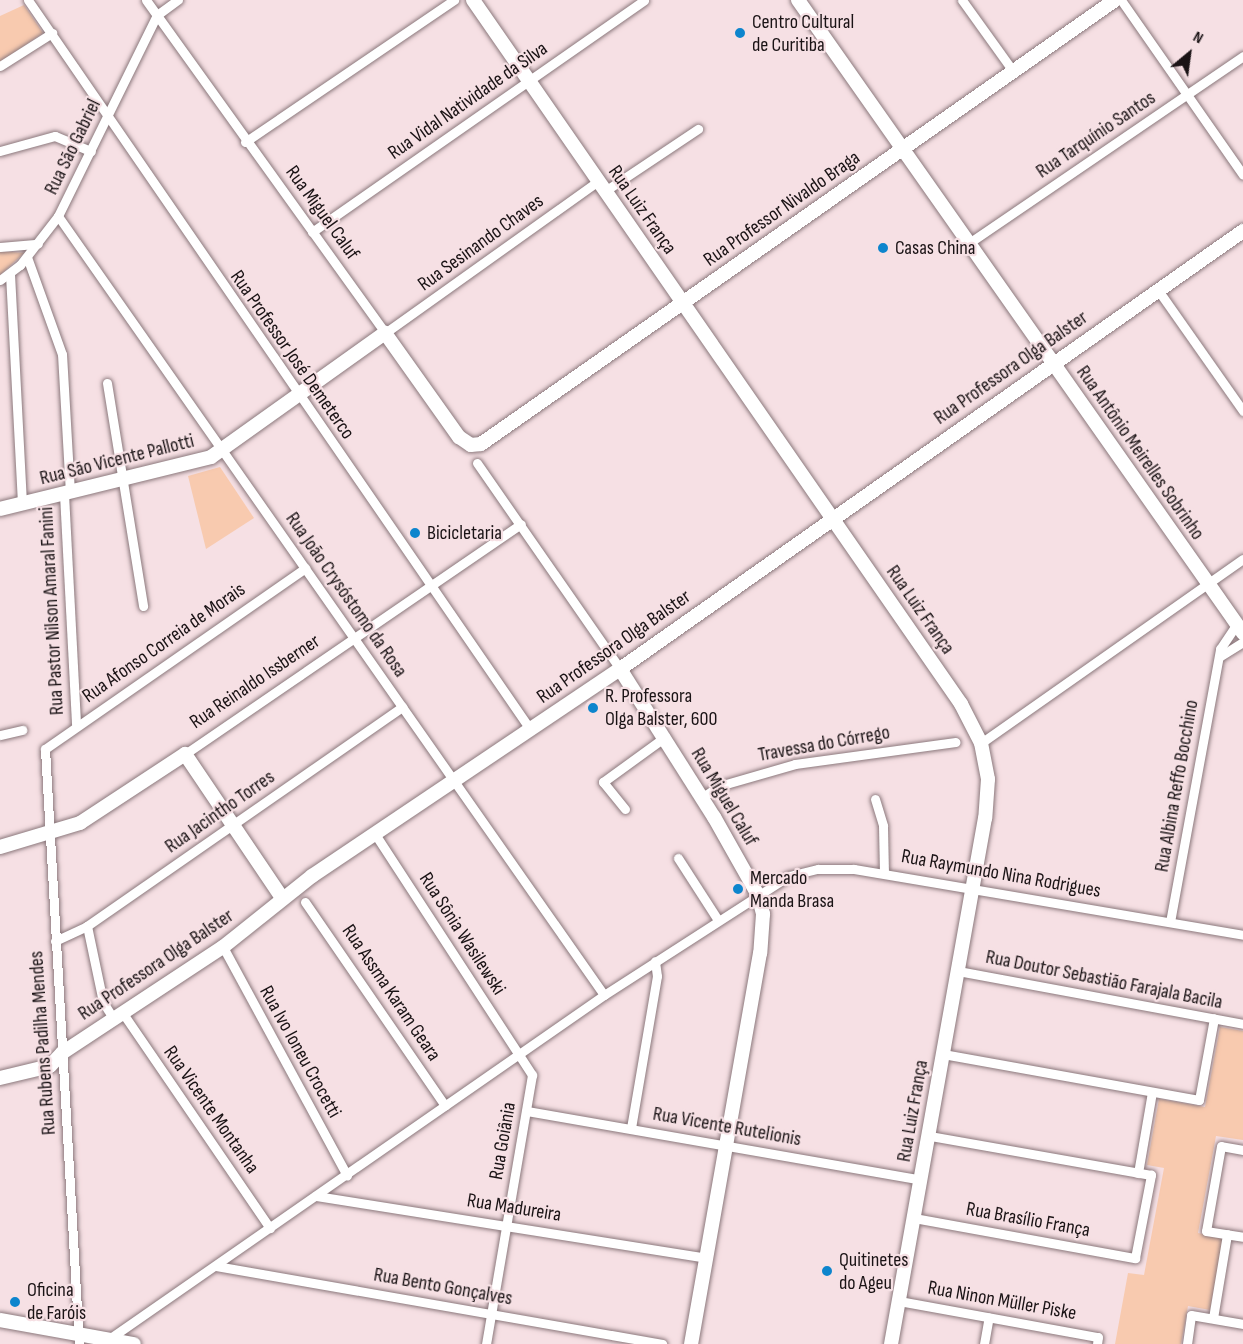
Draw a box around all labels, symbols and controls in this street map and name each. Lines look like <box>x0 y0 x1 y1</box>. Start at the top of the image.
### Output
place label: Centro Cultural de Curitiba <box>752 10 854 57</box>
north arrow <box>1159 24 1219 84</box>
marker: Centro Cultural de Curitiba <box>733 26 747 40</box>
text: N <box>1190 27 1206 48</box>
street label: Rua Vidal Natividade da Silva <box>384 37 552 165</box>
street label: Rua Tarquínio Santos <box>1032 86 1160 184</box>
street label: Rua São Gabriel <box>40 95 106 199</box>
street label: Rua Professor Nivaldo Braga <box>699 146 865 272</box>
street label: Rua Miguel Caluf <box>280 161 364 265</box>
street label: Rua Luiz França <box>603 161 681 259</box>
street label: Rua Sesinando Chaves <box>414 189 548 297</box>
place label: Casas China <box>895 236 975 260</box>
marker: Casas China <box>876 241 890 255</box>
street label: Rua Professor José Demeterco <box>225 266 359 444</box>
street label: Rua Professora Olga Balster <box>930 306 1092 430</box>
street label: Rua Antônio Meirelles Sobrinho <box>1071 361 1209 545</box>
street label: Rua São Vicente Pallotti <box>37 429 197 491</box>
street label: Rua Pastor Nilson Amaral Fanini <box>35 506 69 716</box>
street label: Rua João Crysóstomo da Rosa <box>280 508 412 682</box>
place label: Bicicletaria <box>427 521 502 545</box>
marker: Bicicletaria <box>408 526 422 540</box>
street label: Rua Luiz França <box>881 561 959 659</box>
street label: Rua Afonso Correia de Morais <box>78 578 250 708</box>
street label: Rua Professora Olga Balster <box>533 585 695 709</box>
street label: Rua Reinaldo Issberner <box>185 630 325 734</box>
place label: R. Professora Olga Balster, 600 <box>605 684 717 731</box>
street label: Rua Albina Reffo Bocchino <box>1150 698 1204 874</box>
marker: R. Professora Olga Balster, 600 <box>586 701 600 715</box>
street label: Travessa do Córrego <box>756 721 892 767</box>
street label: Rua Miguel Caluf <box>685 744 763 850</box>
street label: Rua Jacintho Torres <box>161 765 279 859</box>
street label: Rua Raymundo Nina Rodrigues <box>899 845 1103 903</box>
place label: Mercado Manda Brasa <box>750 866 834 913</box>
street label: Rua Sônia Wasilewski <box>414 868 510 1000</box>
marker: Mercado Manda Brasa <box>731 882 745 896</box>
street label: Rua Professora Olga Balster <box>74 904 238 1026</box>
street label: Rua Assma Karam Geara <box>336 920 446 1066</box>
street label: Rua Doutor Sebastião Farajala Bacila <box>984 945 1224 1015</box>
street label: Rua Rubens Padilha Mendes <box>25 950 61 1136</box>
street label: Rua Ivo Ioneu Crocetti <box>254 982 346 1122</box>
street label: Rua Vicente Montanha <box>158 1042 264 1178</box>
street label: Rua Luiz França <box>892 1058 934 1164</box>
street label: Rua Goiânia <box>484 1100 522 1182</box>
street label: Rua Vicente Rutelionis <box>651 1102 803 1152</box>
street label: Rua Madureira <box>465 1189 563 1227</box>
street label: Rua Brasílio França <box>964 1197 1092 1243</box>
place label: Quitinetes do Ageu <box>839 1248 908 1295</box>
street label: Rua Bento Gonçalves <box>372 1263 514 1311</box>
marker: Quitinetes do Ageu <box>820 1264 834 1278</box>
street label: Rua Ninon Müller Piske <box>926 1276 1078 1326</box>
place label: Oficina de Faróis <box>27 1278 86 1325</box>
marker: Oficina de Faróis <box>8 1295 22 1309</box>

